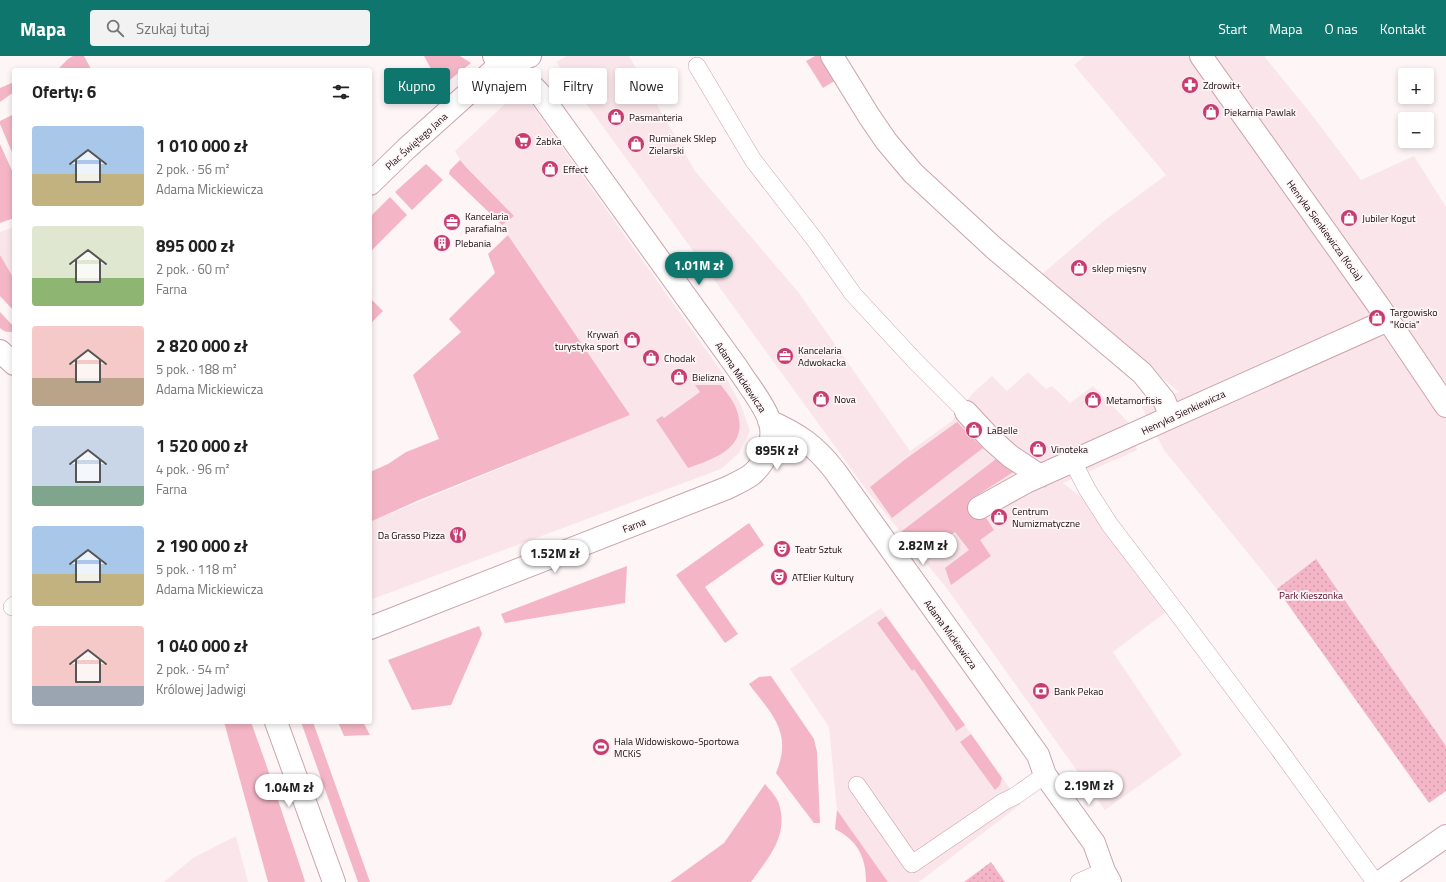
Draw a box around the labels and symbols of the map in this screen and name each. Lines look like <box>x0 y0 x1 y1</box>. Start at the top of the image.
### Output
pharmacy icon: Zdrowit+ <box>1180 75 1200 95</box>
place label: Zdrowit+ <box>1203 78 1241 93</box>
shop icon: Piekarnia Pawlak <box>1201 102 1221 122</box>
place label: Piekarnia Pawlak <box>1224 105 1296 120</box>
shop icon: Pasmanteria <box>606 107 626 127</box>
street label: Plac Świętego Jana <box>382 109 451 174</box>
place label: Pasmanteria <box>629 110 682 125</box>
supermarket icon: Żabka <box>513 131 533 151</box>
place label: Rumianek Sklep Zielarski <box>649 131 716 158</box>
place label: Żabka <box>536 134 561 149</box>
shop icon: Rumianek Sklep Zielarski <box>626 134 646 154</box>
shop icon: Effect <box>540 159 560 179</box>
place label: Effect <box>563 162 588 177</box>
street label: Henryka Sienkiewicza (Kocia) <box>1283 177 1366 284</box>
shop icon: Jubiler Kogut <box>1339 208 1359 228</box>
place label: Kancelaria parafialna <box>465 209 508 236</box>
place label: Jubiler Kogut <box>1362 211 1416 226</box>
office icon: Kancelaria parafialna <box>442 212 462 232</box>
building icon: Plebania <box>432 233 452 253</box>
place label: Plebania <box>455 236 491 251</box>
pin: 1.01M zł <box>658 252 740 286</box>
shop icon: sklep mięsny <box>1069 258 1089 278</box>
place label: sklep mięsny <box>1092 261 1147 276</box>
place label: Targowisko "Kocia" <box>1390 305 1438 332</box>
shop icon: Targowisko "Kocia" <box>1367 308 1387 328</box>
place label: Krywań turystyka sport <box>555 327 619 354</box>
shop icon: Krywań turystyka sport <box>622 330 642 350</box>
street label: Adama Mickiewicza <box>711 339 770 416</box>
place label: Kancelaria Adwokacka <box>798 343 846 370</box>
office icon: Kancelaria Adwokacka <box>775 346 795 366</box>
shop icon: Chodak <box>641 348 661 368</box>
place label: Chodak <box>664 351 695 366</box>
shop icon: Bielizna <box>669 367 689 387</box>
place label: Bielizna <box>692 370 725 385</box>
street label: Henryka Sienkiewicza <box>1139 386 1228 439</box>
shop icon: Nova <box>811 389 831 409</box>
shop icon: Metamorfisis <box>1083 390 1103 410</box>
place label: Nova <box>834 392 856 407</box>
place label: Metamorfisis <box>1106 393 1162 408</box>
shop icon: LaBelle <box>964 420 984 440</box>
place label: LaBelle <box>987 423 1018 438</box>
pin: 895K zł <box>740 437 814 471</box>
shop icon: Vinoteka <box>1028 439 1048 459</box>
place label: Vinoteka <box>1051 442 1088 457</box>
place label: Centrum Numizmatyczne <box>1012 504 1080 531</box>
shop icon: Centrum Numizmatyczne <box>989 507 1009 527</box>
street label: Farna <box>620 514 648 537</box>
restaurant icon: Da Grasso Pizza <box>448 525 468 545</box>
place label: Da Grasso Pizza <box>378 528 445 543</box>
pin: 2.82M zł <box>882 532 964 566</box>
theatre icon: Teatr Sztuk <box>772 539 792 559</box>
pin: 1.52M zł <box>514 540 596 574</box>
place label: Teatr Sztuk <box>795 542 842 557</box>
theatre icon: ATElier Kultury <box>769 567 789 587</box>
place label: ATElier Kultury <box>792 570 854 585</box>
park label: Park Kieszonka <box>1279 588 1343 603</box>
street label: Adama Mickiewicza <box>920 597 981 672</box>
bank icon: Bank Pekao <box>1031 681 1051 701</box>
place label: Bank Pekao <box>1054 684 1104 699</box>
place label: Hala Widowiskowo-Sportowa MCKiS <box>614 734 739 761</box>
sports icon: Hala Widowiskowo-Sportowa MCKiS <box>591 737 611 757</box>
pin: 2.19M zł <box>1048 772 1130 806</box>
pin: 1.04M zł <box>248 774 330 808</box>

